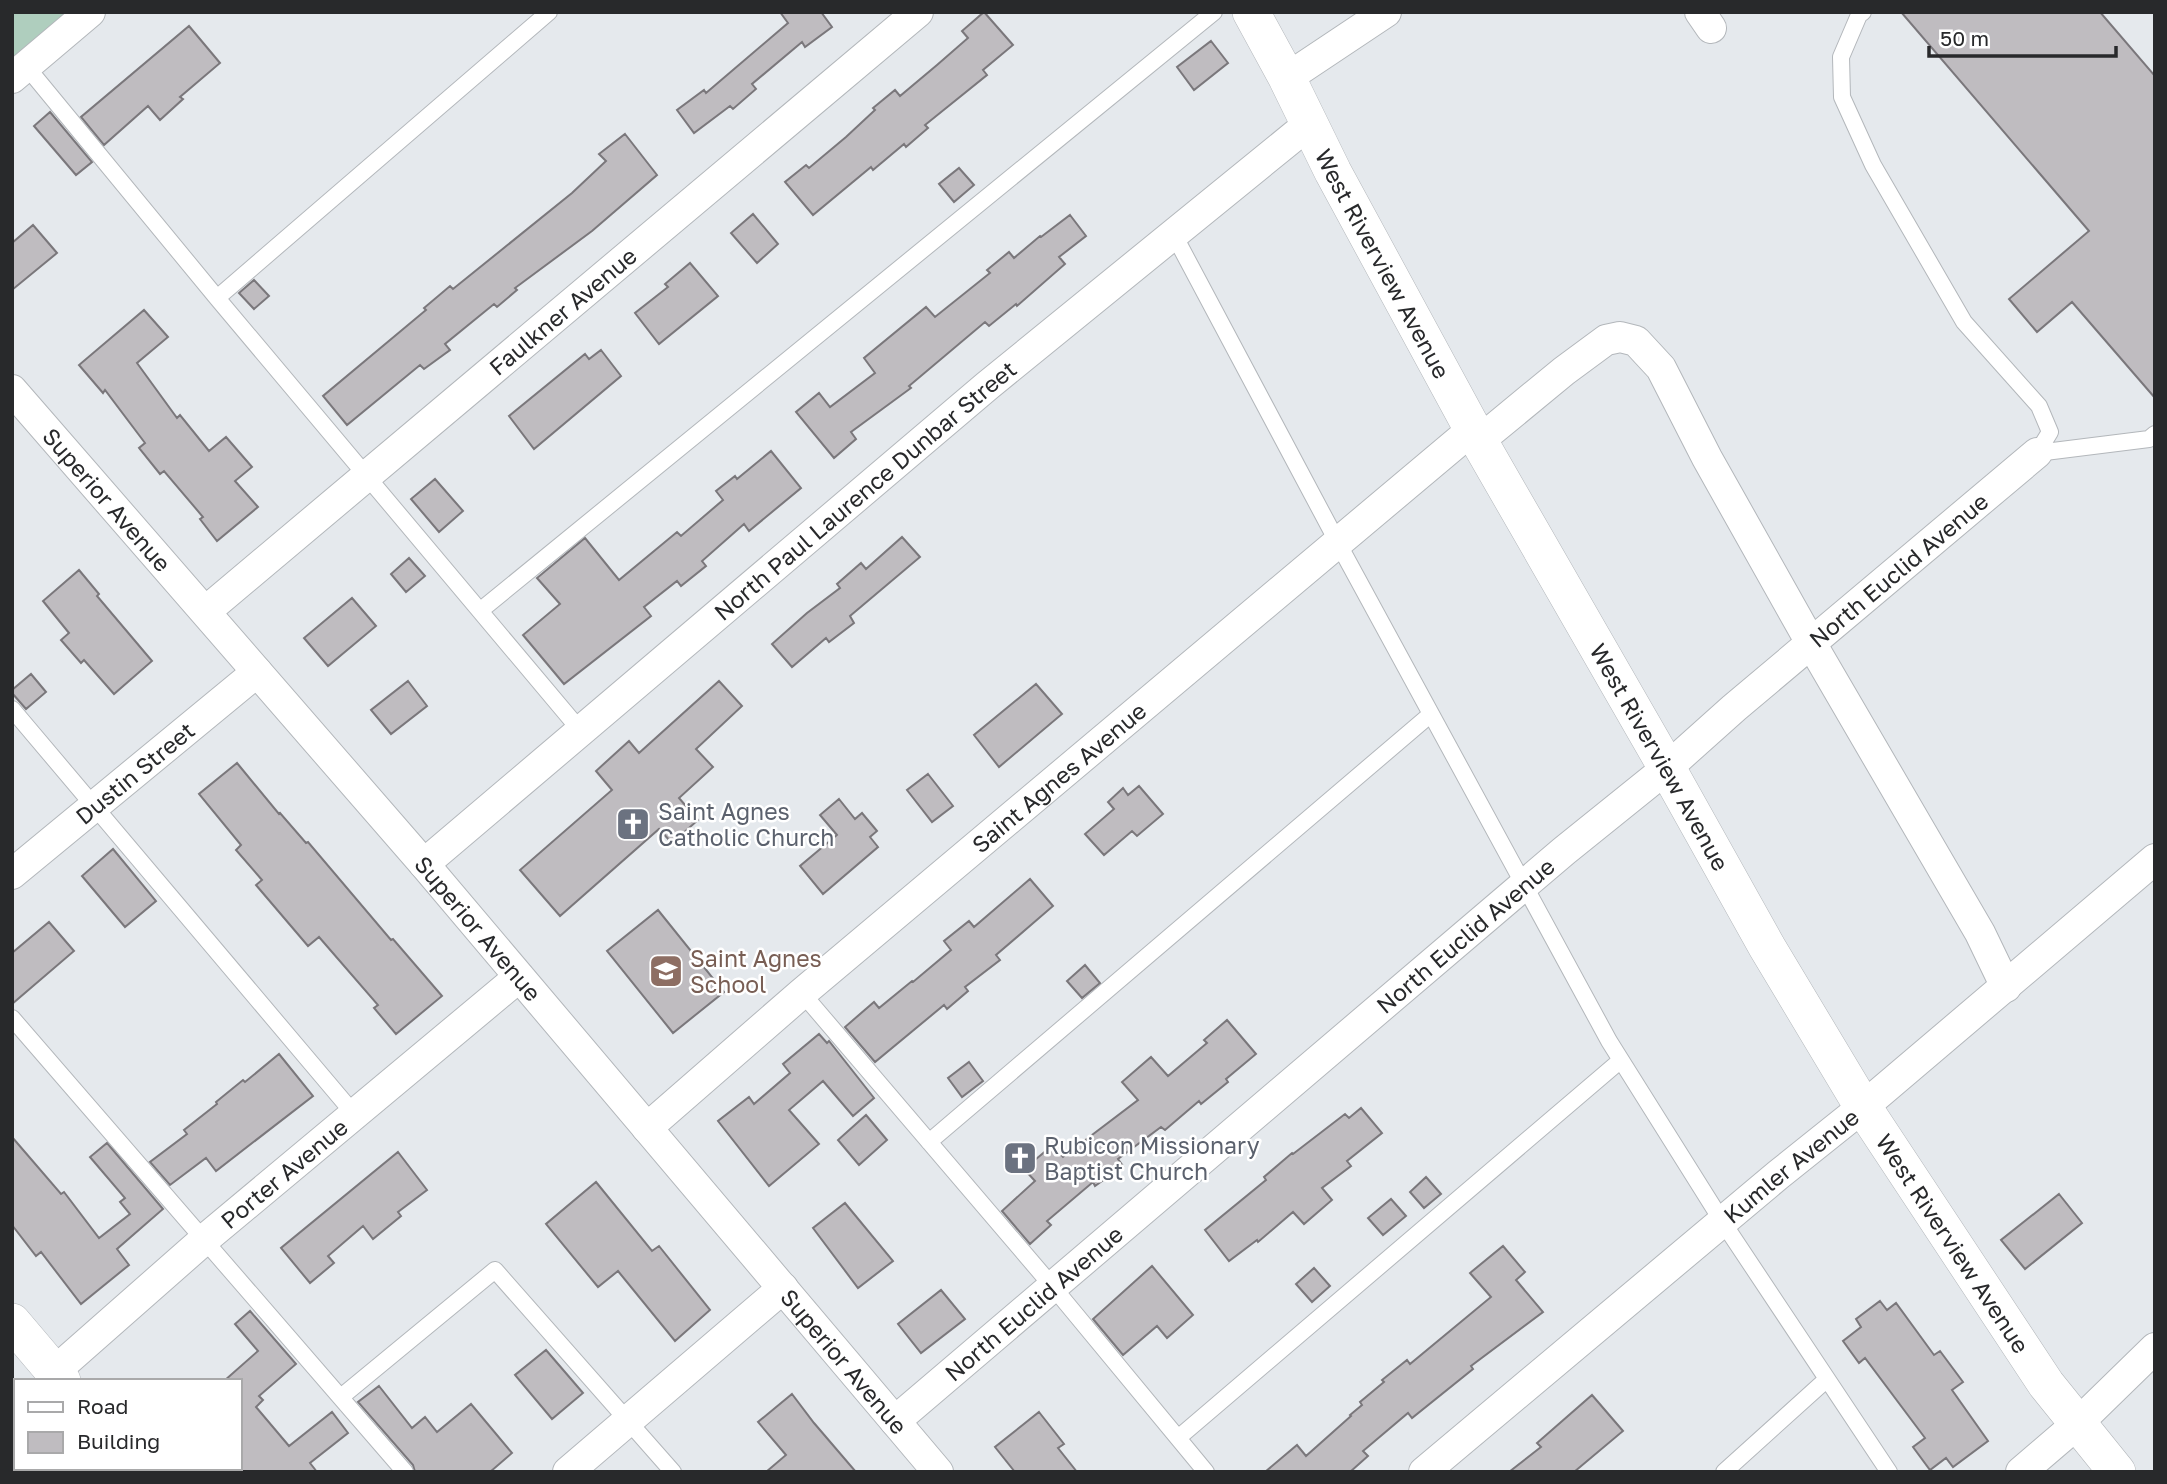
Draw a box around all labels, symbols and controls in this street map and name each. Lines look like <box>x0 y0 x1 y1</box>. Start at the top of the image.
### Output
scale bar <box>1929 14 2116 58</box>
text: 50 m <box>1940 25 1989 51</box>
street label: West Riverview Avenue <box>1310 144 1456 383</box>
street label: Faulkner Avenue <box>483 241 642 381</box>
street label: North Paul Laurence Dunbar Street <box>708 354 1021 626</box>
street label: Superior Avenue <box>37 422 177 577</box>
street label: North Euclid Avenue <box>1803 486 1994 653</box>
street label: West Riverview Avenue <box>1584 638 1735 875</box>
street label: Saint Agnes Avenue <box>966 696 1152 858</box>
street label: Dustin Street <box>70 716 200 830</box>
place label: Saint Agnes Catholic Church <box>658 797 834 851</box>
church icon: Saint Agnes Catholic Church <box>614 805 652 843</box>
street label: Superior Avenue <box>409 850 547 1006</box>
street label: North Euclid Avenue <box>1370 852 1560 1019</box>
place label: Saint Agnes School <box>690 944 822 998</box>
school or university icon: Saint Agnes School <box>647 952 685 990</box>
street label: Kumler Avenue <box>1718 1102 1864 1229</box>
street label: Porter Avenue <box>215 1112 353 1234</box>
street label: West Riverview Avenue <box>1871 1128 2035 1358</box>
place label: Rubicon Missionary Baptist Church <box>1044 1131 1260 1185</box>
church icon: Rubicon Missionary Baptist Church <box>1001 1139 1039 1177</box>
street label: North Euclid Avenue <box>939 1219 1128 1387</box>
street label: Superior Avenue <box>775 1283 913 1439</box>
legend <box>14 1379 242 1470</box>
text: Road <box>77 1393 128 1419</box>
text: Building <box>77 1428 160 1454</box>

